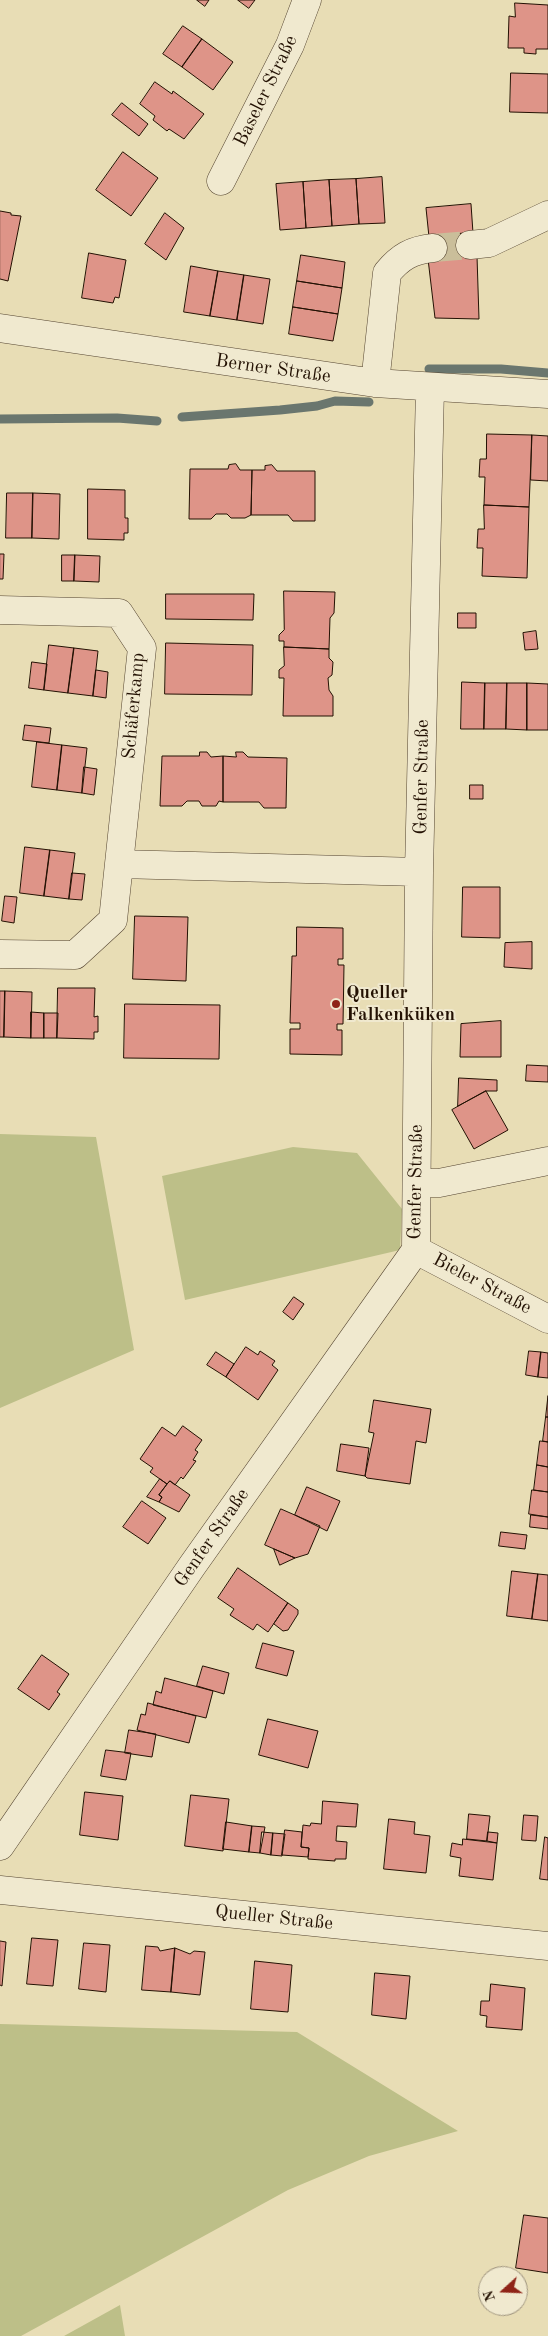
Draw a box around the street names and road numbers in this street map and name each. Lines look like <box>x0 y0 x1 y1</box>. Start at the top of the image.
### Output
street label: Baseler Straße <box>229 32 303 150</box>
street label: Berner Straße <box>214 350 332 388</box>
street label: Schäferkamp <box>118 652 150 760</box>
street label: Genfer Straße <box>410 719 434 835</box>
street label: Genfer Straße <box>404 1124 428 1240</box>
street label: Bieler Straße <box>429 1249 535 1319</box>
street label: Genfer Straße <box>170 1484 254 1592</box>
street label: Queller Straße <box>214 1900 334 1936</box>

